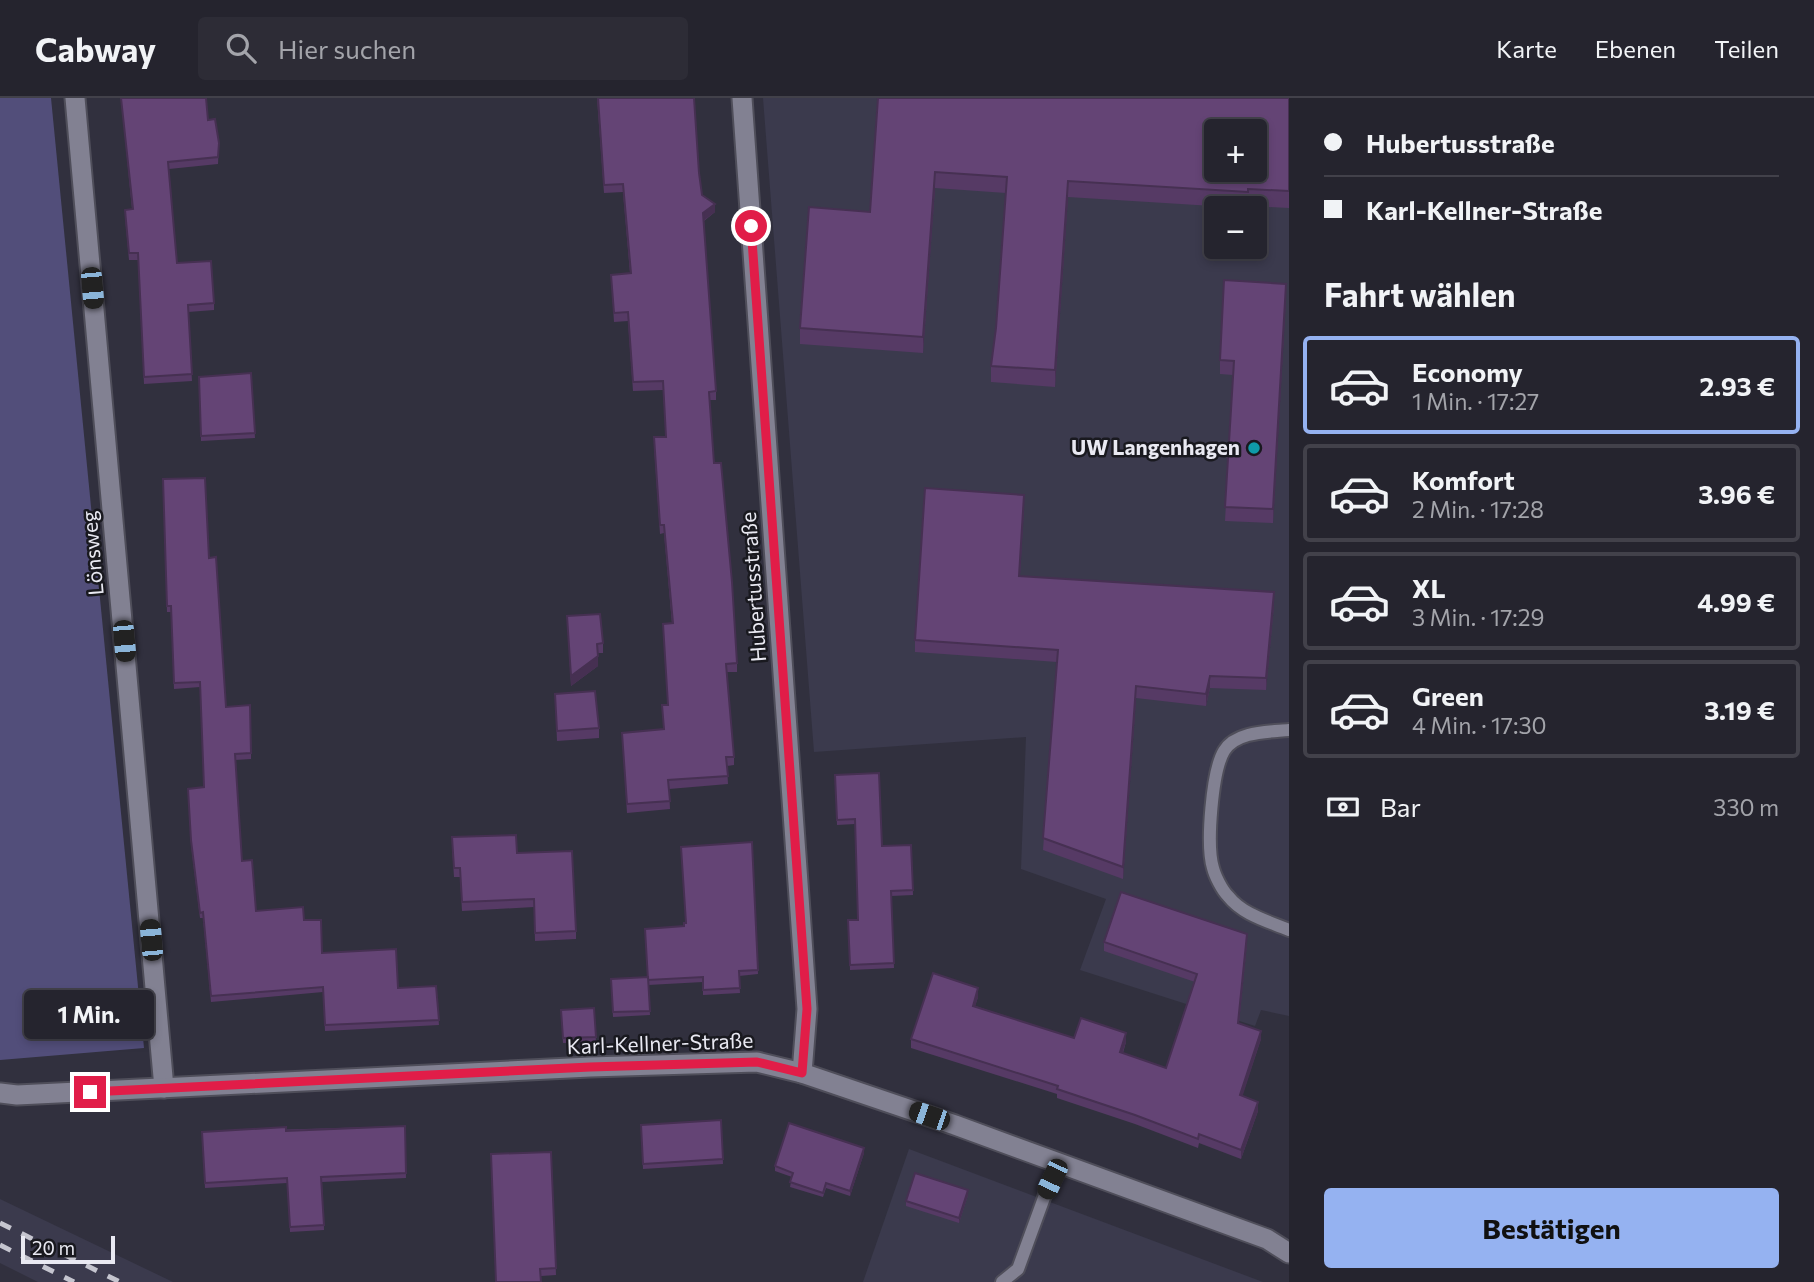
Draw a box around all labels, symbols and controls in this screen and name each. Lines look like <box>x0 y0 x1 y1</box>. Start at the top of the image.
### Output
search box <box>198 17 688 80</box>
text: Cabway <box>35 28 156 69</box>
icon: search <box>222 29 260 67</box>
text: Hier suchen <box>278 33 416 64</box>
text: Karte <box>1496 34 1557 63</box>
text: Ebenen <box>1595 34 1676 63</box>
text: Teilen <box>1714 34 1779 63</box>
map controls <box>1204 119 1267 259</box>
button: + <box>1204 119 1267 182</box>
text: Hubertusstraße <box>1366 127 1555 158</box>
text: Karl-Kellner-Straße <box>1366 194 1602 225</box>
button: − <box>1204 196 1267 259</box>
route start <box>735 210 767 242</box>
car <box>80 266 105 310</box>
text: Fahrt wählen <box>1324 274 1516 314</box>
icon: car <box>1328 354 1391 417</box>
text: Economy <box>1412 356 1523 387</box>
text: 2.93 € <box>1699 370 1775 401</box>
text: 1 Min. · 17:27 <box>1412 387 1539 415</box>
place label: UW Langenhagen <box>1071 434 1240 459</box>
marker: UW Langenhagen <box>1246 440 1262 456</box>
icon: car <box>1328 462 1391 525</box>
text: Komfort <box>1412 464 1515 495</box>
text: 3.96 € <box>1698 478 1775 509</box>
text: 2 Min. · 17:28 <box>1412 495 1544 523</box>
street label: Lönsweg <box>75 510 108 596</box>
street label: Hubertusstraße <box>735 511 770 663</box>
icon: car <box>1328 570 1391 633</box>
text: XL <box>1412 572 1446 603</box>
text: 4.99 € <box>1697 586 1775 617</box>
text: 3 Min. · 17:29 <box>1412 603 1544 631</box>
car <box>112 619 137 663</box>
icon: car <box>1328 678 1391 741</box>
text: Green <box>1412 680 1484 711</box>
text: 3.19 € <box>1704 694 1775 725</box>
text: 4 Min. · 17:30 <box>1412 711 1547 739</box>
icon: cash <box>1324 788 1362 826</box>
text: Bar <box>1380 791 1421 822</box>
text: 330 m <box>1713 793 1779 821</box>
car <box>139 918 164 962</box>
callout: 1 Min. <box>25 990 155 1040</box>
text: 1 Min. <box>58 1000 120 1028</box>
street label: Karl-Kellner-Straße <box>566 1027 754 1058</box>
route end <box>74 1076 106 1108</box>
car <box>906 1099 953 1133</box>
car <box>1034 1156 1071 1202</box>
button: Bestätigen <box>1324 1188 1779 1268</box>
scale bar <box>21 1233 116 1265</box>
text: 20 m <box>32 1236 75 1259</box>

